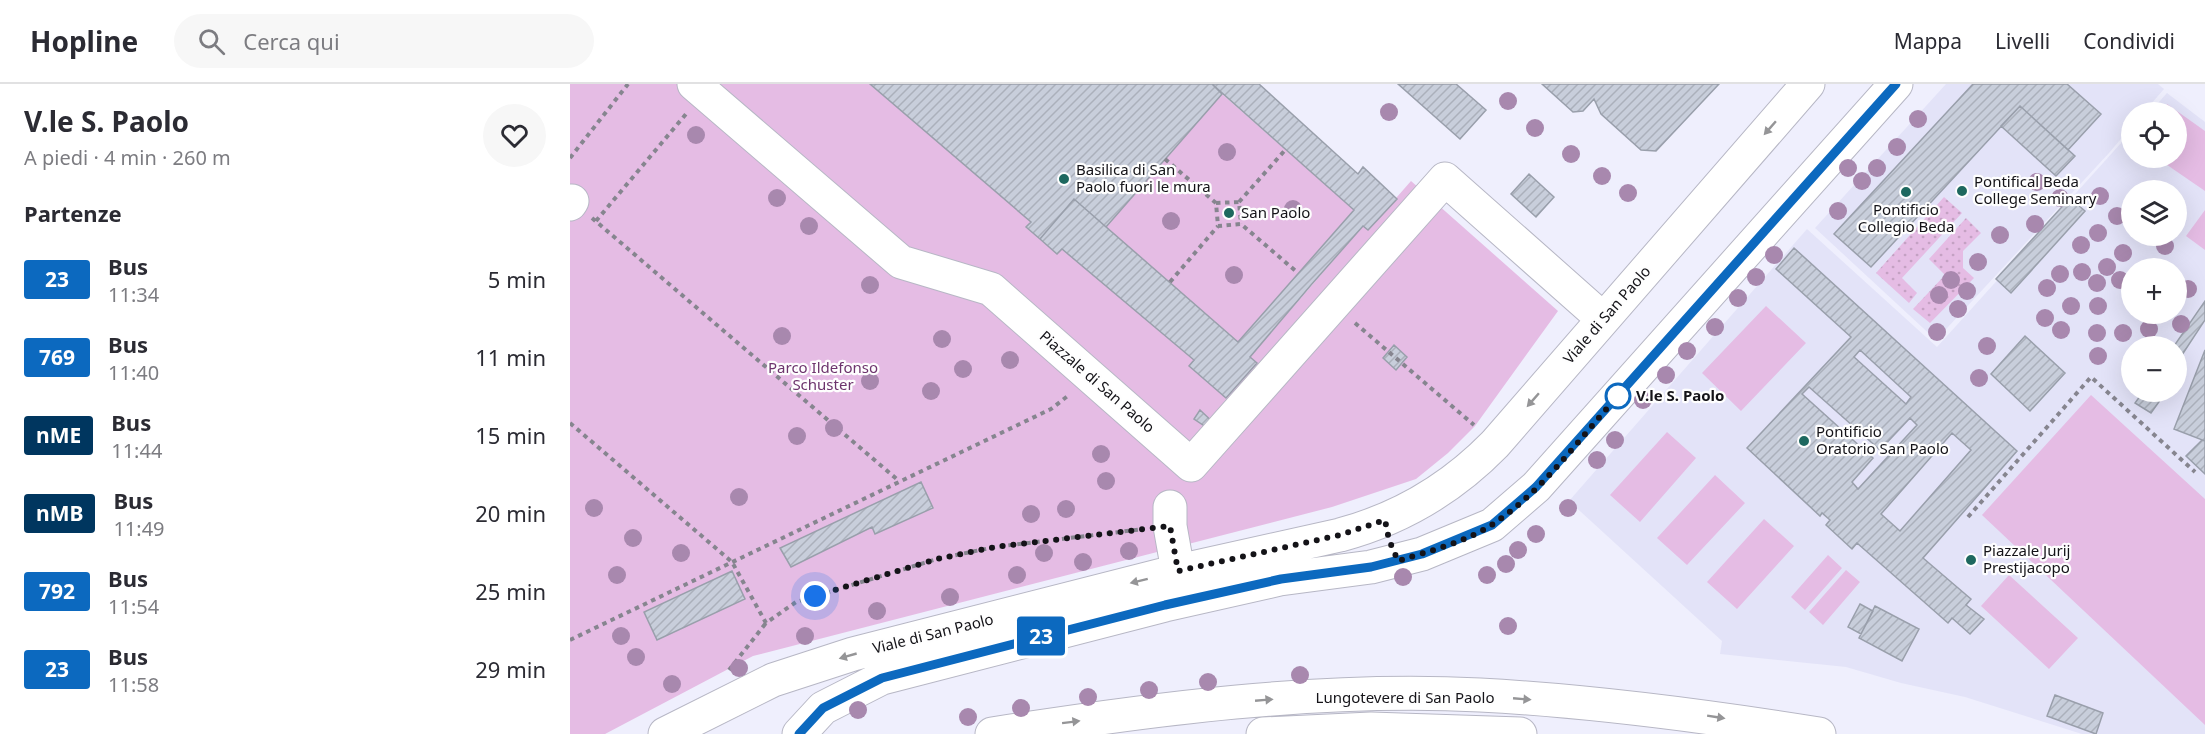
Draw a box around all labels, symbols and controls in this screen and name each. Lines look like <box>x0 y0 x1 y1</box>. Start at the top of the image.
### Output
search box <box>174 14 594 68</box>
text: Hopline <box>30 22 138 60</box>
icon: search <box>195 25 228 58</box>
text: Cerca qui <box>243 26 340 56</box>
text: Mappa <box>1894 27 1962 55</box>
text: Livelli <box>1995 27 2050 55</box>
text: Condividi <box>2083 27 2175 55</box>
text: V.le S. Paolo <box>24 102 189 140</box>
map controls <box>2121 102 2187 402</box>
button: locate <box>2121 102 2187 168</box>
button: heart <box>483 104 546 167</box>
one-way arrow <box>1764 120 1777 136</box>
text: A piedi · 4 min · 260 m <box>24 144 231 171</box>
place label: Basilica di San Paolo fuori le mura <box>1076 159 1211 196</box>
place label: Pontifical Beda College Seminary <box>1974 171 2097 208</box>
marker: Basilica di San Paolo fuori le mura <box>1057 172 1071 186</box>
button: layers <box>2121 180 2187 246</box>
marker: Pontifical Beda College Seminary <box>1955 184 1969 198</box>
marker: Pontificio Collegio Beda <box>1899 185 1913 199</box>
text: Partenze <box>24 198 122 228</box>
place label: Pontificio Collegio Beda <box>1858 199 1954 236</box>
place label: San Paolo <box>1241 202 1310 222</box>
marker: San Paolo <box>1222 206 1236 220</box>
text: Bus <box>108 251 148 281</box>
button: + <box>2121 258 2187 324</box>
street label: Viale di San Paolo <box>1558 261 1654 368</box>
text: 5 min <box>488 264 546 294</box>
text: 23 <box>45 265 69 293</box>
text: 11:34 <box>108 281 159 308</box>
street label: Piazzale di San Paolo <box>1036 326 1159 437</box>
text: Bus <box>108 329 148 359</box>
button: − <box>2121 336 2187 402</box>
text: 11 min <box>475 342 546 372</box>
text: 769 <box>39 343 75 371</box>
park label: Parco Ildefonso Schuster <box>768 357 878 394</box>
text: 11:40 <box>108 359 159 386</box>
marker: V.le S. Paolo <box>1605 383 1631 409</box>
place label: V.le S. Paolo <box>1636 385 1724 405</box>
one-way arrow <box>1527 392 1540 407</box>
text: Bus <box>111 407 151 437</box>
text: 15 min <box>475 420 546 450</box>
text: nME <box>36 421 81 449</box>
place label: Pontificio Oratorio San Paolo <box>1816 421 1949 458</box>
marker: Pontificio Oratorio San Paolo <box>1797 434 1811 448</box>
text: 11:44 <box>111 437 162 464</box>
text: Bus <box>113 485 153 515</box>
text: 20 min <box>475 498 546 528</box>
text: nMB <box>36 499 83 527</box>
text: 11:49 <box>113 515 165 542</box>
place label: Piazzale Jurij Prestijacopo <box>1983 540 2070 577</box>
marker: Piazzale Jurij Prestijacopo <box>1964 553 1978 567</box>
text: Bus <box>108 563 148 593</box>
text: 25 min <box>475 576 546 606</box>
one-way arrow <box>1130 576 1148 586</box>
text: 792 <box>39 577 75 605</box>
your location <box>800 581 830 611</box>
text: 11:54 <box>108 593 159 620</box>
street label: Viale di San Paolo <box>870 608 995 658</box>
line badge: 23 <box>1014 616 1068 656</box>
text: 23 <box>1029 622 1053 650</box>
text: Bus <box>108 641 148 671</box>
one-way arrow <box>839 652 857 661</box>
text: 29 min <box>475 654 546 684</box>
text: 23 <box>45 655 69 683</box>
text: 11:58 <box>108 671 159 698</box>
street label: Lungotevere di San Paolo <box>1316 687 1494 707</box>
one-way arrow <box>1513 694 1532 704</box>
one-way arrow <box>1255 695 1274 705</box>
one-way arrow <box>1707 713 1726 722</box>
one-way arrow <box>1061 717 1080 727</box>

